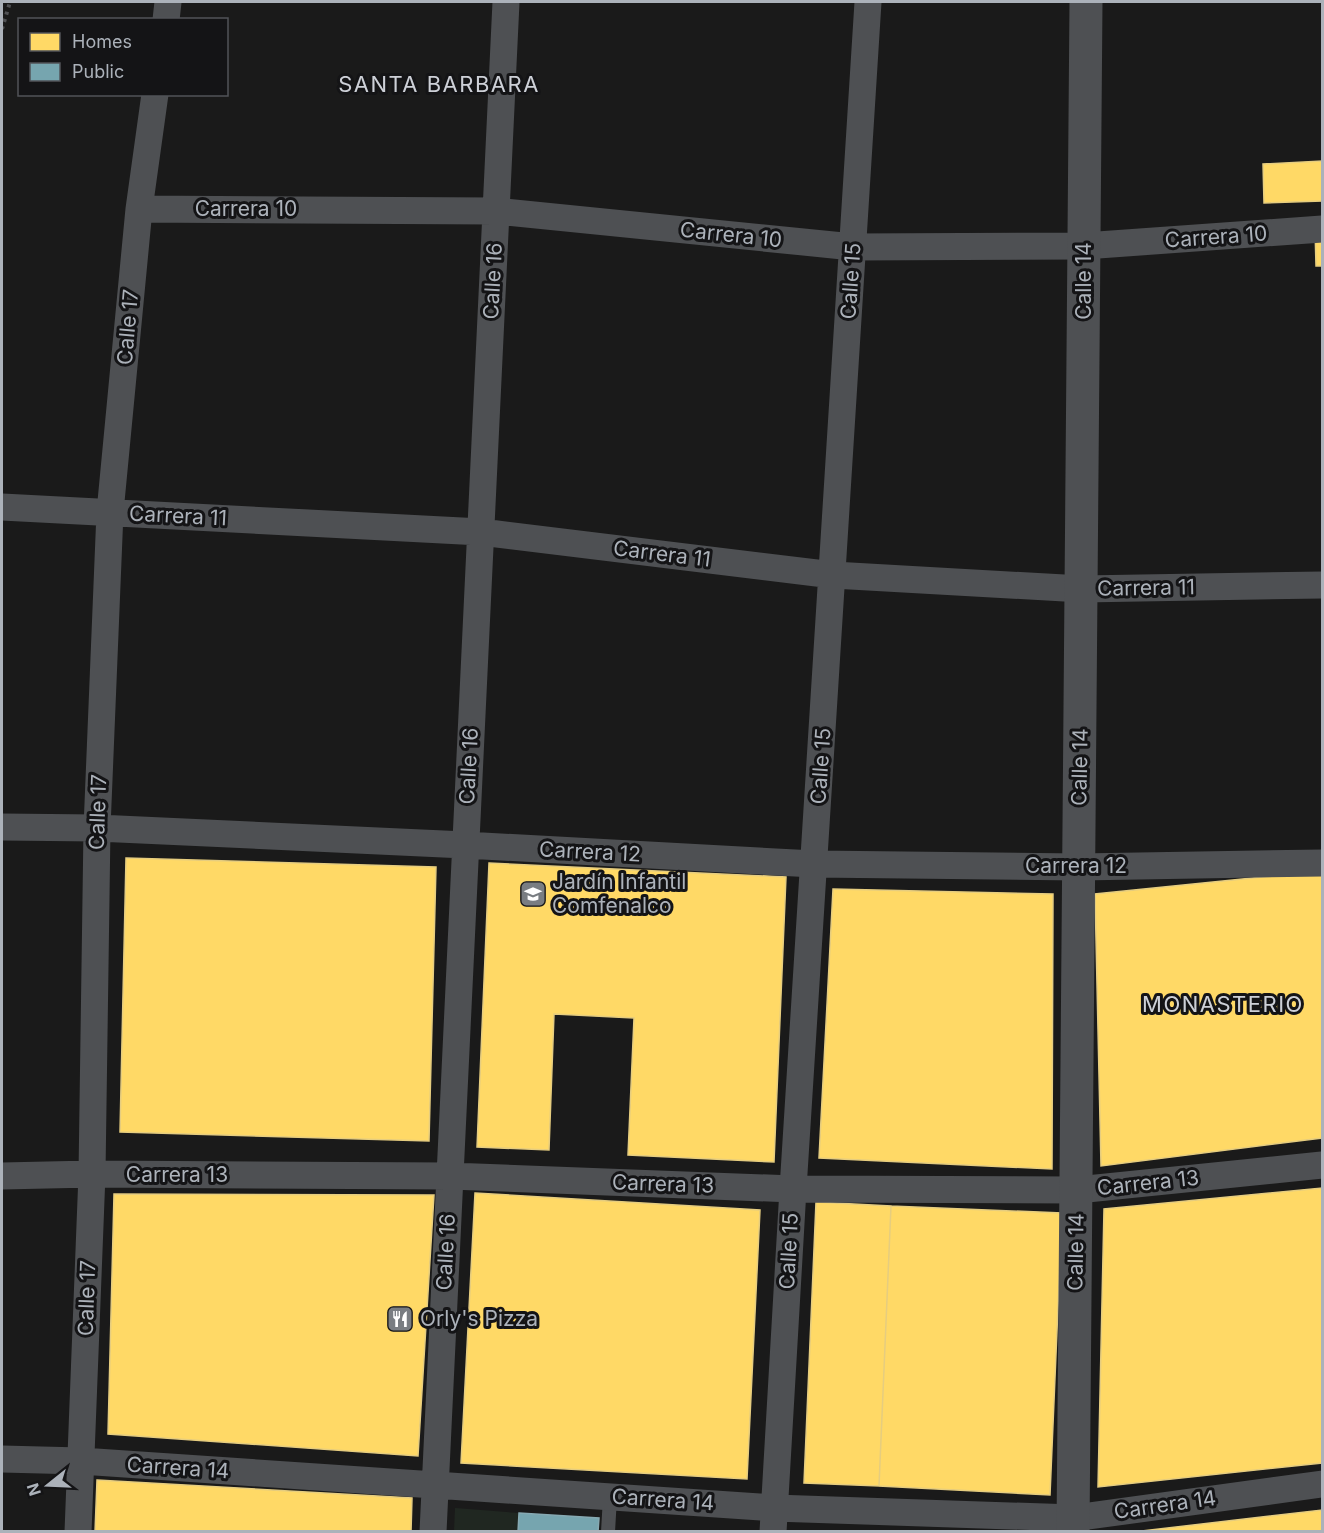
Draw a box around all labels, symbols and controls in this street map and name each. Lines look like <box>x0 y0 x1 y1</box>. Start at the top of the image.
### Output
legend <box>18 18 228 96</box>
text: Homes <box>72 31 132 52</box>
text: Public <box>72 61 124 82</box>
district label: SANTA BARBARA <box>338 71 540 97</box>
street label: Carrera 10 <box>195 196 297 221</box>
street label: Carrera 10 <box>679 217 783 252</box>
street label: Carrera 10 <box>1164 220 1268 253</box>
street label: Calle 16 <box>478 242 507 320</box>
street label: Calle 15 <box>835 242 866 320</box>
street label: Calle 14 <box>1071 242 1096 320</box>
street label: Calle 17 <box>112 288 143 366</box>
street label: Carrera 11 <box>129 500 228 531</box>
street label: Carrera 11 <box>612 535 712 572</box>
street label: Carrera 11 <box>1097 574 1195 601</box>
street label: Calle 16 <box>454 727 483 805</box>
street label: Calle 15 <box>805 727 836 805</box>
street label: Calle 14 <box>1066 728 1093 806</box>
street label: Calle 17 <box>84 774 111 850</box>
street label: Carrera 12 <box>538 836 642 867</box>
street label: Carrera 12 <box>1025 853 1127 878</box>
place label: Jardín Infantil Comfenalco <box>552 869 686 918</box>
school or university icon: Jardín Infantil Comfenalco <box>518 879 548 909</box>
district label: MONASTERIO <box>1142 991 1304 1017</box>
street label: Carrera 13 <box>126 1162 228 1187</box>
street label: Carrera 13 <box>1096 1165 1200 1200</box>
street label: Carrera 13 <box>611 1169 715 1198</box>
street label: Calle 15 <box>774 1212 803 1290</box>
street label: Calle 16 <box>431 1213 460 1291</box>
street label: Calle 14 <box>1062 1213 1089 1291</box>
street label: Calle 17 <box>73 1260 100 1336</box>
restaurant icon: Orly's Pizza <box>385 1304 415 1334</box>
place label: Orly's Pizza <box>420 1306 538 1331</box>
street label: Carrera 14 <box>126 1451 230 1484</box>
north arrow <box>18 1455 78 1515</box>
text: N <box>22 1481 45 1499</box>
street label: Carrera 14 <box>611 1483 715 1516</box>
street label: Carrera 14 <box>1112 1485 1218 1524</box>

